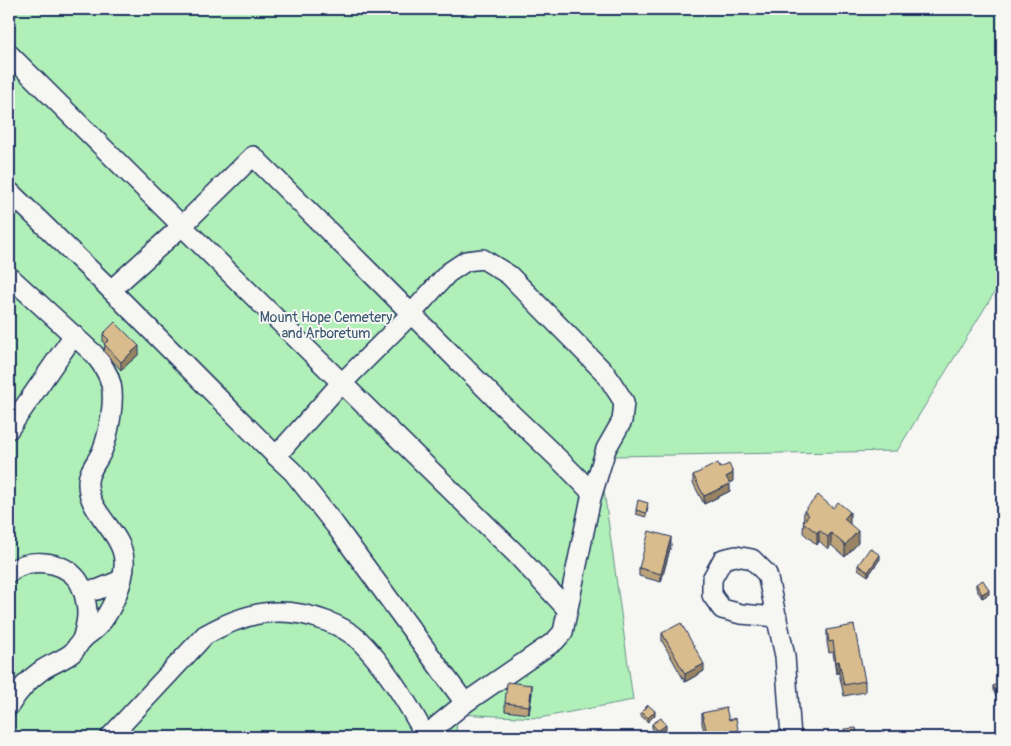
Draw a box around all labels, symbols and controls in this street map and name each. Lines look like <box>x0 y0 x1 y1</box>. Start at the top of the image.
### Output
park label: Mount Hope Cemetery and Arboretum <box>260 309 392 342</box>

